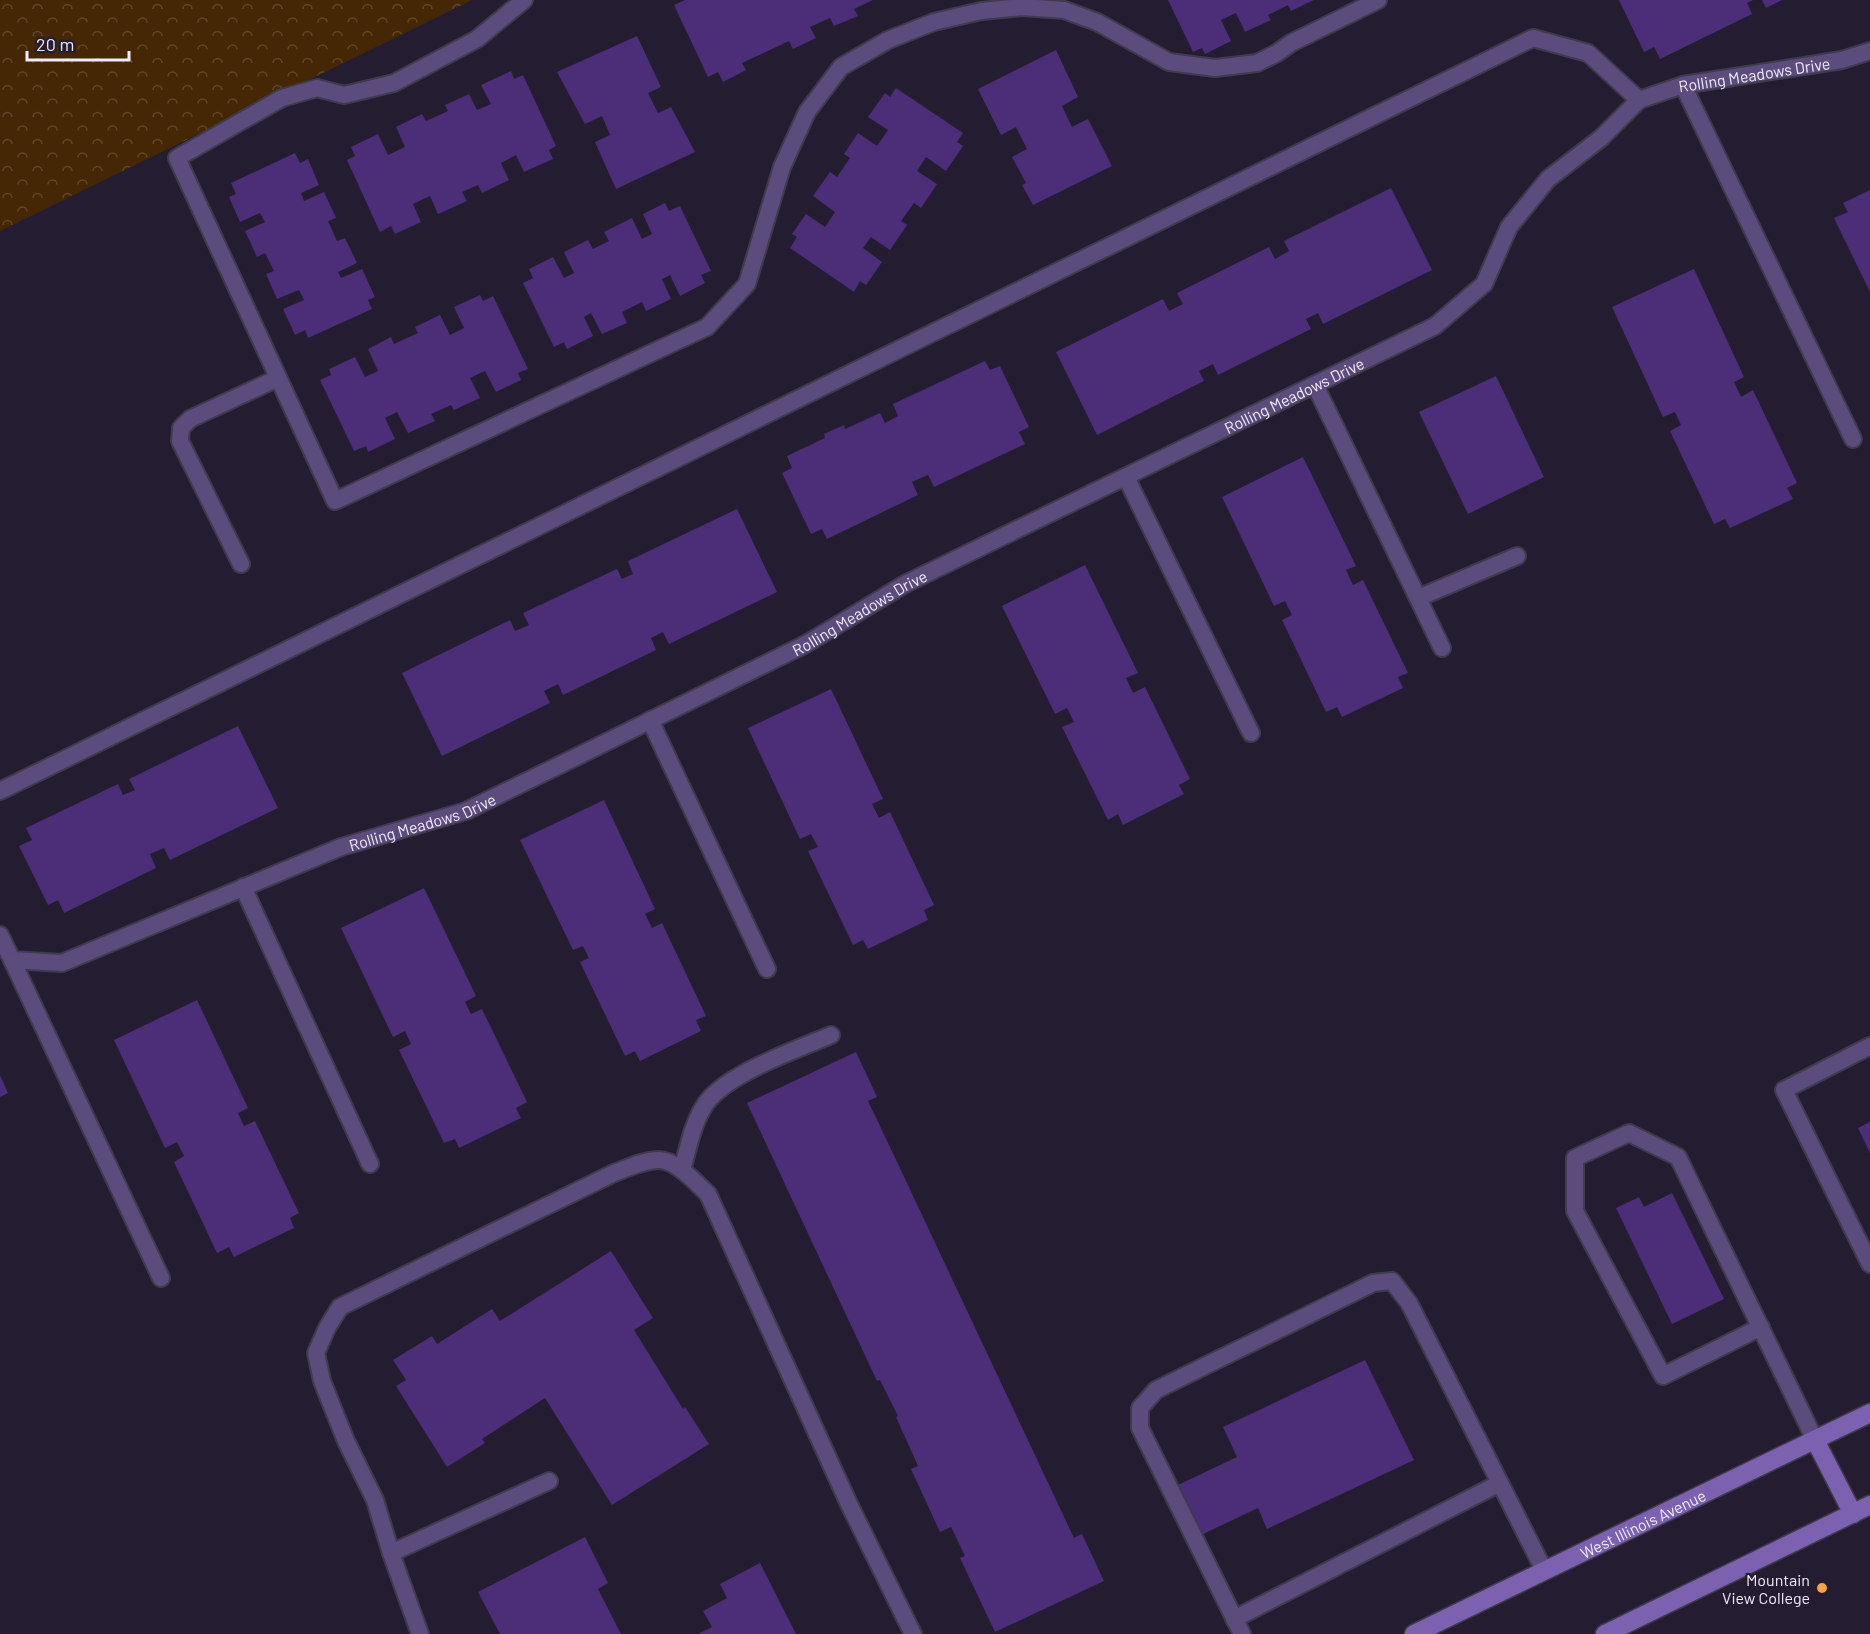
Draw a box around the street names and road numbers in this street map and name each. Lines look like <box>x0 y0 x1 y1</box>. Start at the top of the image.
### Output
street label: Rolling Meadows Drive <box>1677 53 1831 95</box>
street label: Rolling Meadows Drive <box>1221 353 1367 437</box>
street label: Rolling Meadows Drive <box>789 565 930 659</box>
street label: Rolling Meadows Drive <box>346 789 499 854</box>
street label: West Illinois Avenue <box>1577 1485 1708 1562</box>

